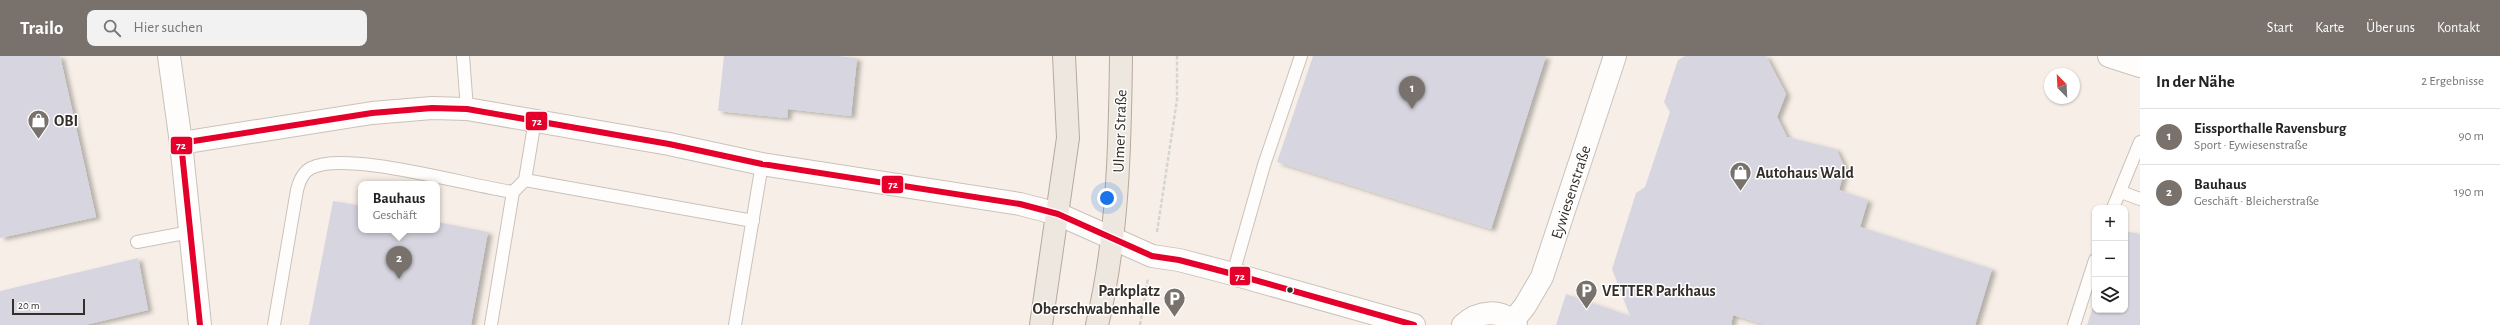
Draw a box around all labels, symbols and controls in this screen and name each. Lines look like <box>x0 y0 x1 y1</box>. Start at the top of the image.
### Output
search box <box>87 10 367 46</box>
icon: search <box>101 17 123 39</box>
text: Trailo <box>20 19 63 38</box>
text: Hier suchen <box>133 20 203 35</box>
text: Start <box>2267 21 2293 35</box>
text: Karte <box>2315 21 2344 35</box>
text: Über uns <box>2366 21 2415 35</box>
text: Kontakt <box>2437 21 2480 35</box>
north arrow <box>2044 68 2080 104</box>
text: In der Nähe <box>2156 73 2235 90</box>
text: 2 Ergebnisse <box>2421 75 2484 88</box>
pin: 1 <box>1399 76 1425 109</box>
street label: Ulmer Straße <box>1111 89 1129 173</box>
shop icon: OBI <box>26 107 52 140</box>
line badge: 72 <box>525 111 548 131</box>
place label: OBI <box>54 113 78 129</box>
text: 72 <box>532 116 542 127</box>
text: Eissporthalle Ravensburg <box>2194 121 2346 136</box>
text: 1 <box>2167 130 2171 143</box>
text: 90 m <box>2458 130 2484 143</box>
line badge: 72 <box>170 136 193 155</box>
text: Sport · Eywiesenstraße <box>2194 139 2308 152</box>
text: 72 <box>176 140 186 151</box>
street label: Eywiesenstraße <box>1548 144 1595 241</box>
shop icon: Autohaus Wald <box>1728 159 1754 192</box>
place label: Autohaus Wald <box>1756 165 1854 181</box>
line badge: 72 <box>881 175 904 194</box>
text: Bauhaus <box>2194 177 2247 192</box>
text: 72 <box>888 179 898 190</box>
popup <box>358 181 440 233</box>
text: 2 <box>2166 186 2172 199</box>
text: 190 m <box>2454 186 2484 199</box>
your location <box>1097 188 1117 208</box>
text: Bauhaus <box>373 191 425 206</box>
text: Geschäft · Bleicherstraße <box>2194 195 2319 208</box>
map controls <box>2092 205 2128 313</box>
button: + <box>2092 205 2128 241</box>
text: Geschäft <box>373 209 417 222</box>
button: − <box>2092 241 2128 277</box>
pin: 2 <box>386 246 412 279</box>
line badge: 72 <box>1229 266 1251 286</box>
text: 72 <box>1235 271 1245 282</box>
parking icon: VETTER Parkhaus <box>1573 277 1599 310</box>
button: layers <box>2092 277 2128 313</box>
place label: Parkplatz Oberschwabenhalle <box>1032 283 1160 317</box>
place label: VETTER Parkhaus <box>1602 283 1716 299</box>
unlabelled marker <box>1285 285 1295 295</box>
parking icon: Parkplatz Oberschwabenhalle <box>1162 286 1188 319</box>
scale bar <box>12 297 85 316</box>
text: 20 m <box>18 300 39 311</box>

